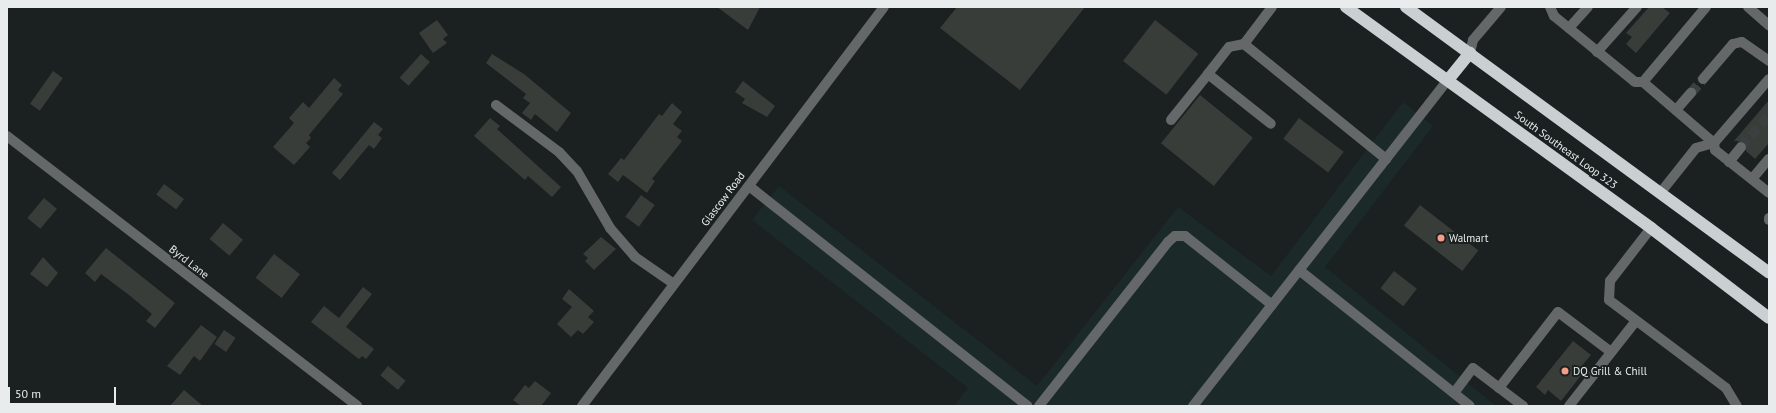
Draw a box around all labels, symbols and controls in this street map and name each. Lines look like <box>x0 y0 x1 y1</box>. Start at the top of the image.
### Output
street label: South Southeast Loop 323 <box>1512 108 1620 192</box>
street label: Glascow Road <box>698 169 748 229</box>
place label: Walmart <box>1449 231 1489 245</box>
marker: Walmart <box>1436 233 1446 243</box>
street label: Byrd Lane <box>167 242 211 282</box>
place label: DQ Grill & Chill <box>1573 364 1647 378</box>
marker: DQ Grill & Chill <box>1560 366 1570 376</box>
scale bar <box>10 379 118 405</box>
text: 50 m <box>15 386 41 401</box>

